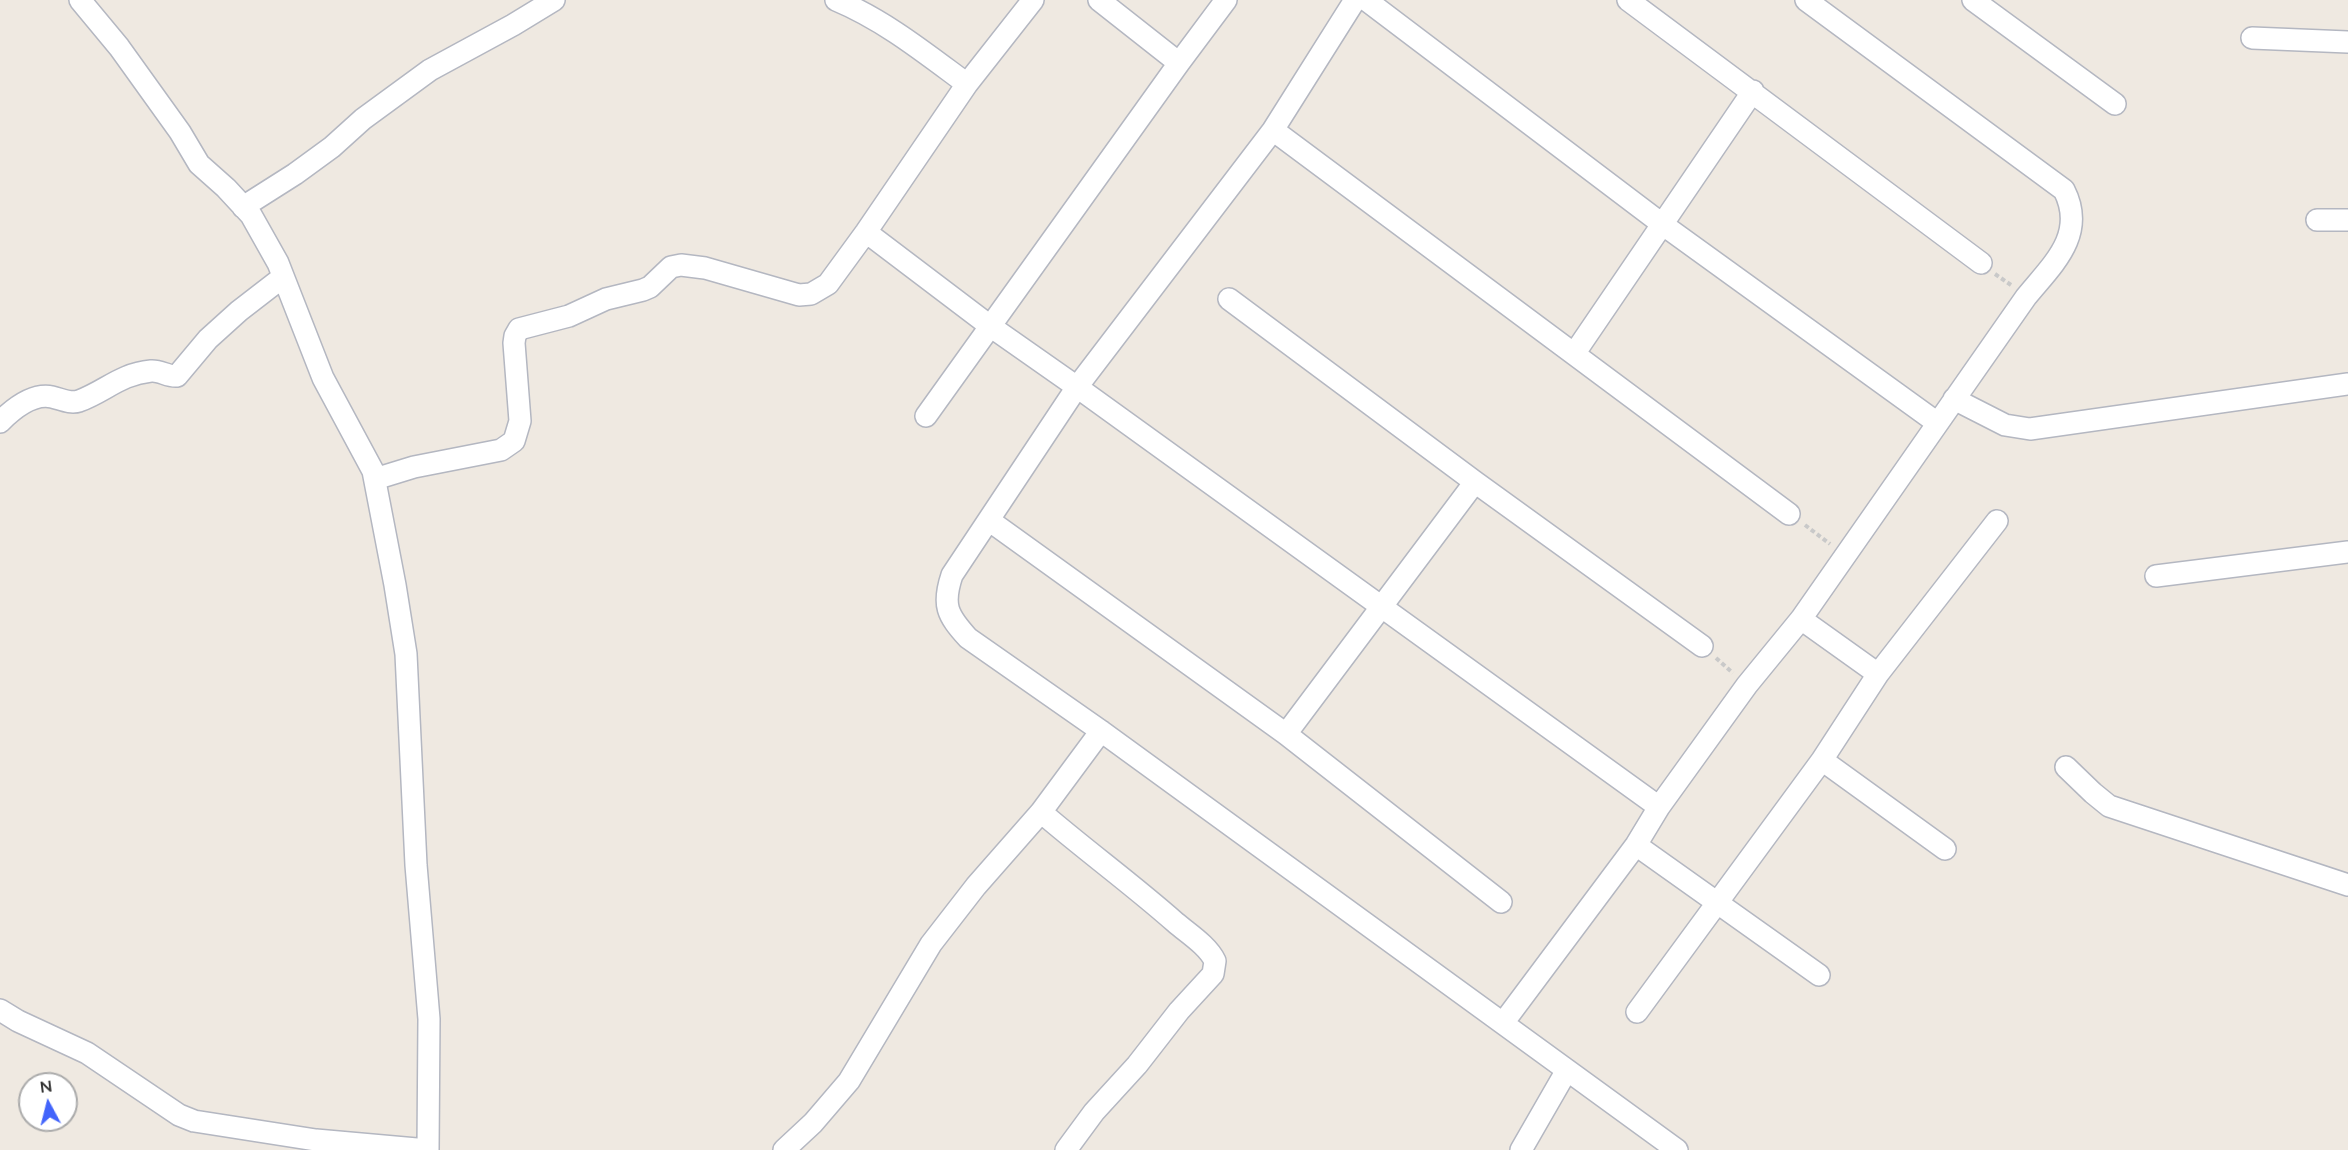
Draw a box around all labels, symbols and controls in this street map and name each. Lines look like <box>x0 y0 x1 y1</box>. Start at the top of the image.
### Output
north arrow <box>18 1072 78 1132</box>
text: N <box>39 1075 53 1096</box>

